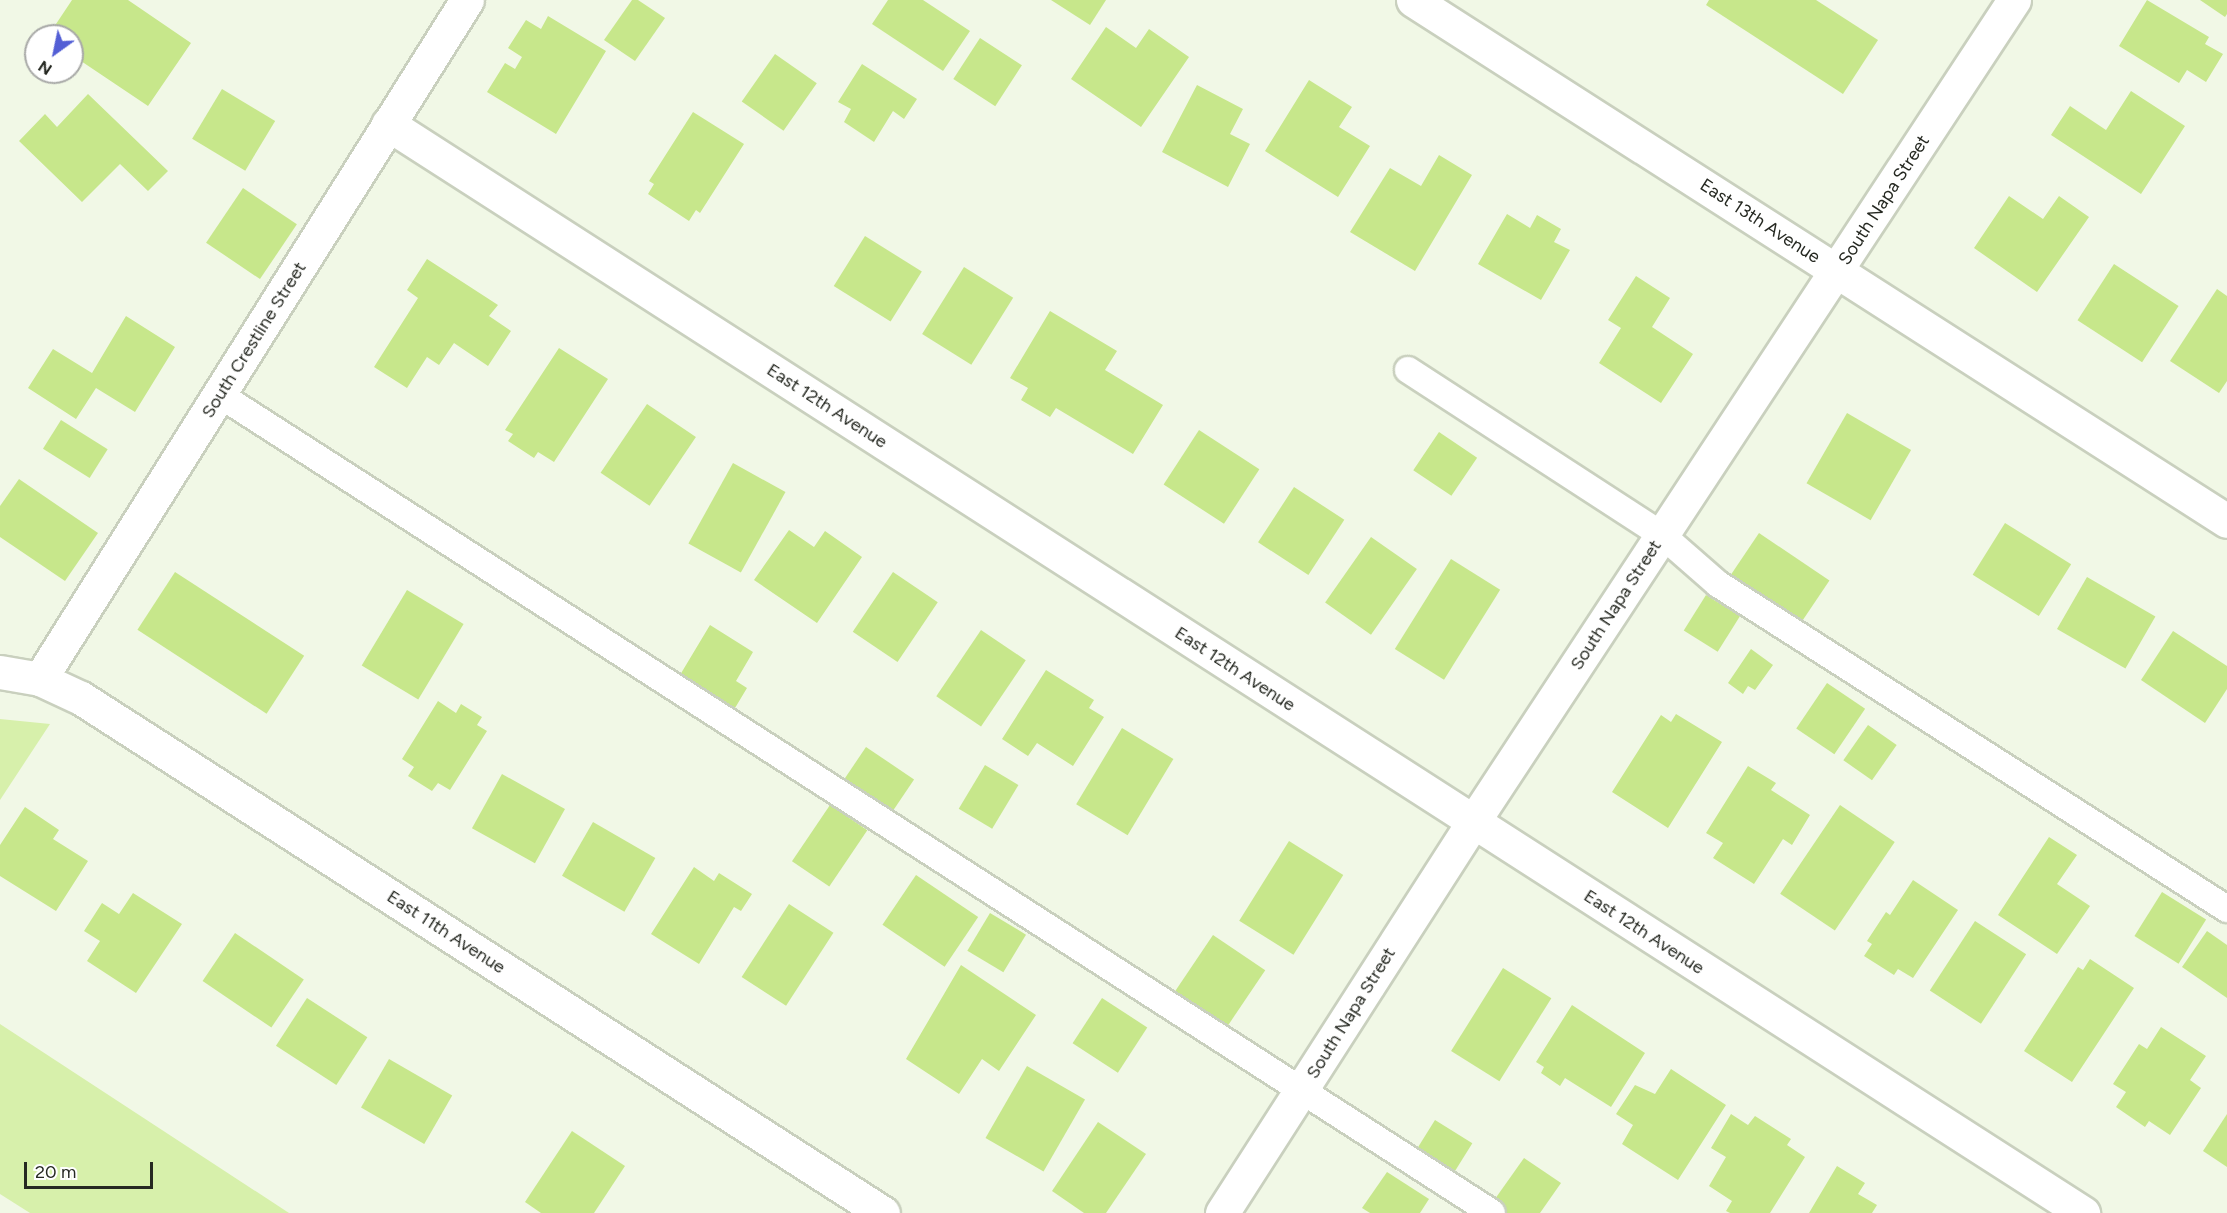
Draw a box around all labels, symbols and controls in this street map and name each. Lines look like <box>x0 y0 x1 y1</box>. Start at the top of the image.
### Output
north arrow <box>24 24 84 84</box>
text: N <box>35 57 55 79</box>
street label: South Napa Street <box>1834 131 1934 269</box>
street label: East 13th Avenue <box>1696 174 1824 268</box>
street label: South Crestline Street <box>197 258 311 422</box>
street label: East 12th Avenue <box>763 359 891 453</box>
street label: South Napa Street <box>1566 536 1666 674</box>
street label: East 12th Avenue <box>1171 622 1299 716</box>
street label: East 12th Avenue <box>1580 885 1708 979</box>
street label: East 11th Avenue <box>383 886 509 978</box>
street label: South Napa Street <box>1302 943 1400 1083</box>
scale bar <box>27 1150 156 1188</box>
text: 20 m <box>35 1161 76 1183</box>

